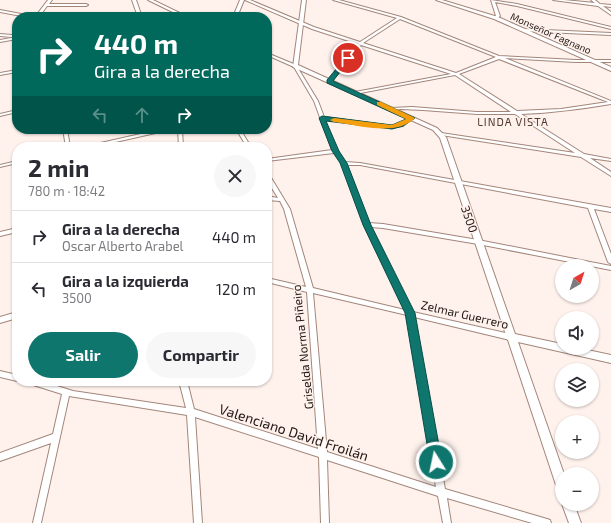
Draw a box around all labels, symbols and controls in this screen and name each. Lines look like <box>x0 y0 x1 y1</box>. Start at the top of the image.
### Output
street label: Monseñor Fagnano <box>509 10 594 56</box>
text: 440 m <box>94 26 178 60</box>
icon: right <box>28 28 80 80</box>
pin <box>331 41 365 75</box>
icon: arrive <box>337 47 359 69</box>
text: Gira a la derecha <box>94 60 230 82</box>
icon: left <box>89 104 111 126</box>
icon: ahead <box>131 104 153 126</box>
icon: right <box>173 104 195 126</box>
district label: LINDA VISTA <box>477 115 549 128</box>
text: 2 min <box>28 153 89 182</box>
button: close <box>214 155 256 197</box>
text: 780 m · 18:42 <box>28 183 105 199</box>
street label: 3500 <box>459 204 481 234</box>
text: Gira a la derecha <box>62 220 180 238</box>
icon: right <box>28 226 50 248</box>
text: 440 m <box>212 228 256 246</box>
text: Oscar Alberto Arabel <box>62 238 183 254</box>
north arrow <box>555 259 599 303</box>
map controls <box>555 259 599 511</box>
text: Gira a la izquierda <box>62 272 189 290</box>
icon: left <box>28 278 50 300</box>
text: 120 m <box>216 280 256 298</box>
street label: Griselda Norma Piñeiro <box>288 284 316 410</box>
text: 3500 <box>62 290 92 306</box>
street label: Zelmar Guerrero <box>420 297 510 331</box>
button: sound <box>555 311 599 355</box>
button: Salir <box>28 332 138 378</box>
button: Compartir <box>146 332 256 378</box>
button: layers <box>555 363 599 407</box>
street label: Valenciano David Froilán <box>217 400 371 464</box>
button: + <box>555 415 599 459</box>
position arrow <box>415 441 457 483</box>
button: − <box>555 467 599 511</box>

